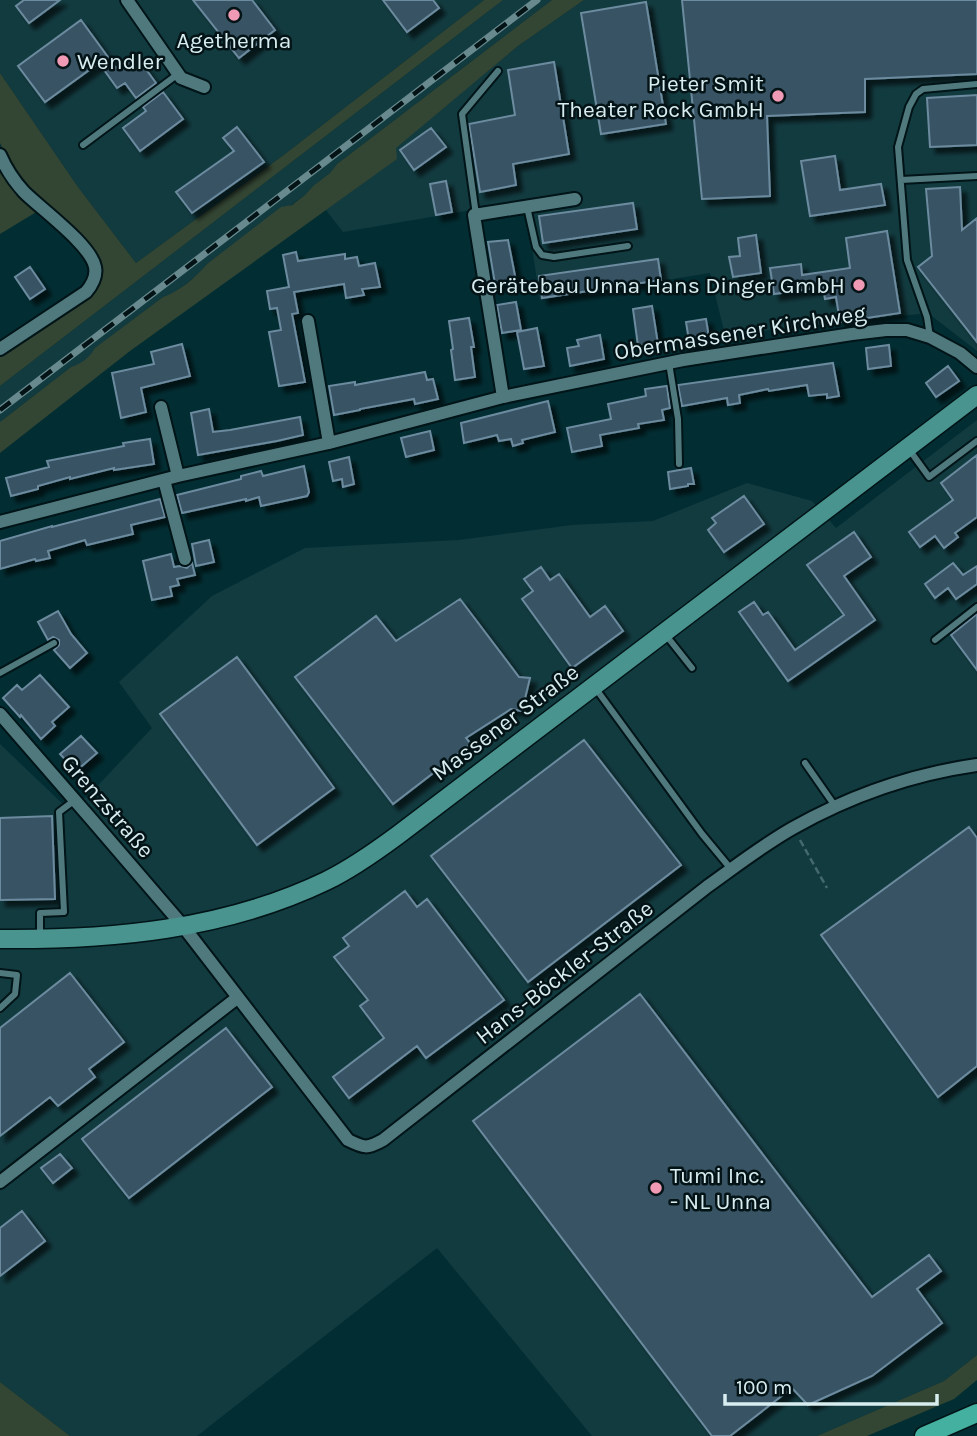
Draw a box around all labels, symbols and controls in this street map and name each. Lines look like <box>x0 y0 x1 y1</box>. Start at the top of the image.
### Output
marker: Agetherma <box>226 7 242 23</box>
place label: Agetherma <box>177 27 291 54</box>
place label: Wendler <box>77 48 163 75</box>
marker: Wendler <box>55 53 71 69</box>
place label: Pieter Smit Theater Rock GmbH <box>558 70 764 123</box>
marker: Pieter Smit Theater Rock GmbH <box>770 88 786 104</box>
place label: Gerätebau Unna Hans Dinger GmbH <box>471 272 845 299</box>
marker: Gerätebau Unna Hans Dinger GmbH <box>851 277 867 293</box>
street label: Obermassener Kirchweg <box>612 299 868 366</box>
street label: Massener Straße <box>426 658 584 786</box>
street label: Grenzstraße <box>56 749 160 863</box>
street label: Hans-Böckler-Straße <box>470 895 658 1050</box>
place label: Tumi Inc. - NL Unna <box>670 1162 771 1215</box>
marker: Tumi Inc. - NL Unna <box>648 1180 664 1196</box>
scale bar <box>725 1362 937 1406</box>
text: 100 m <box>736 1375 793 1399</box>

